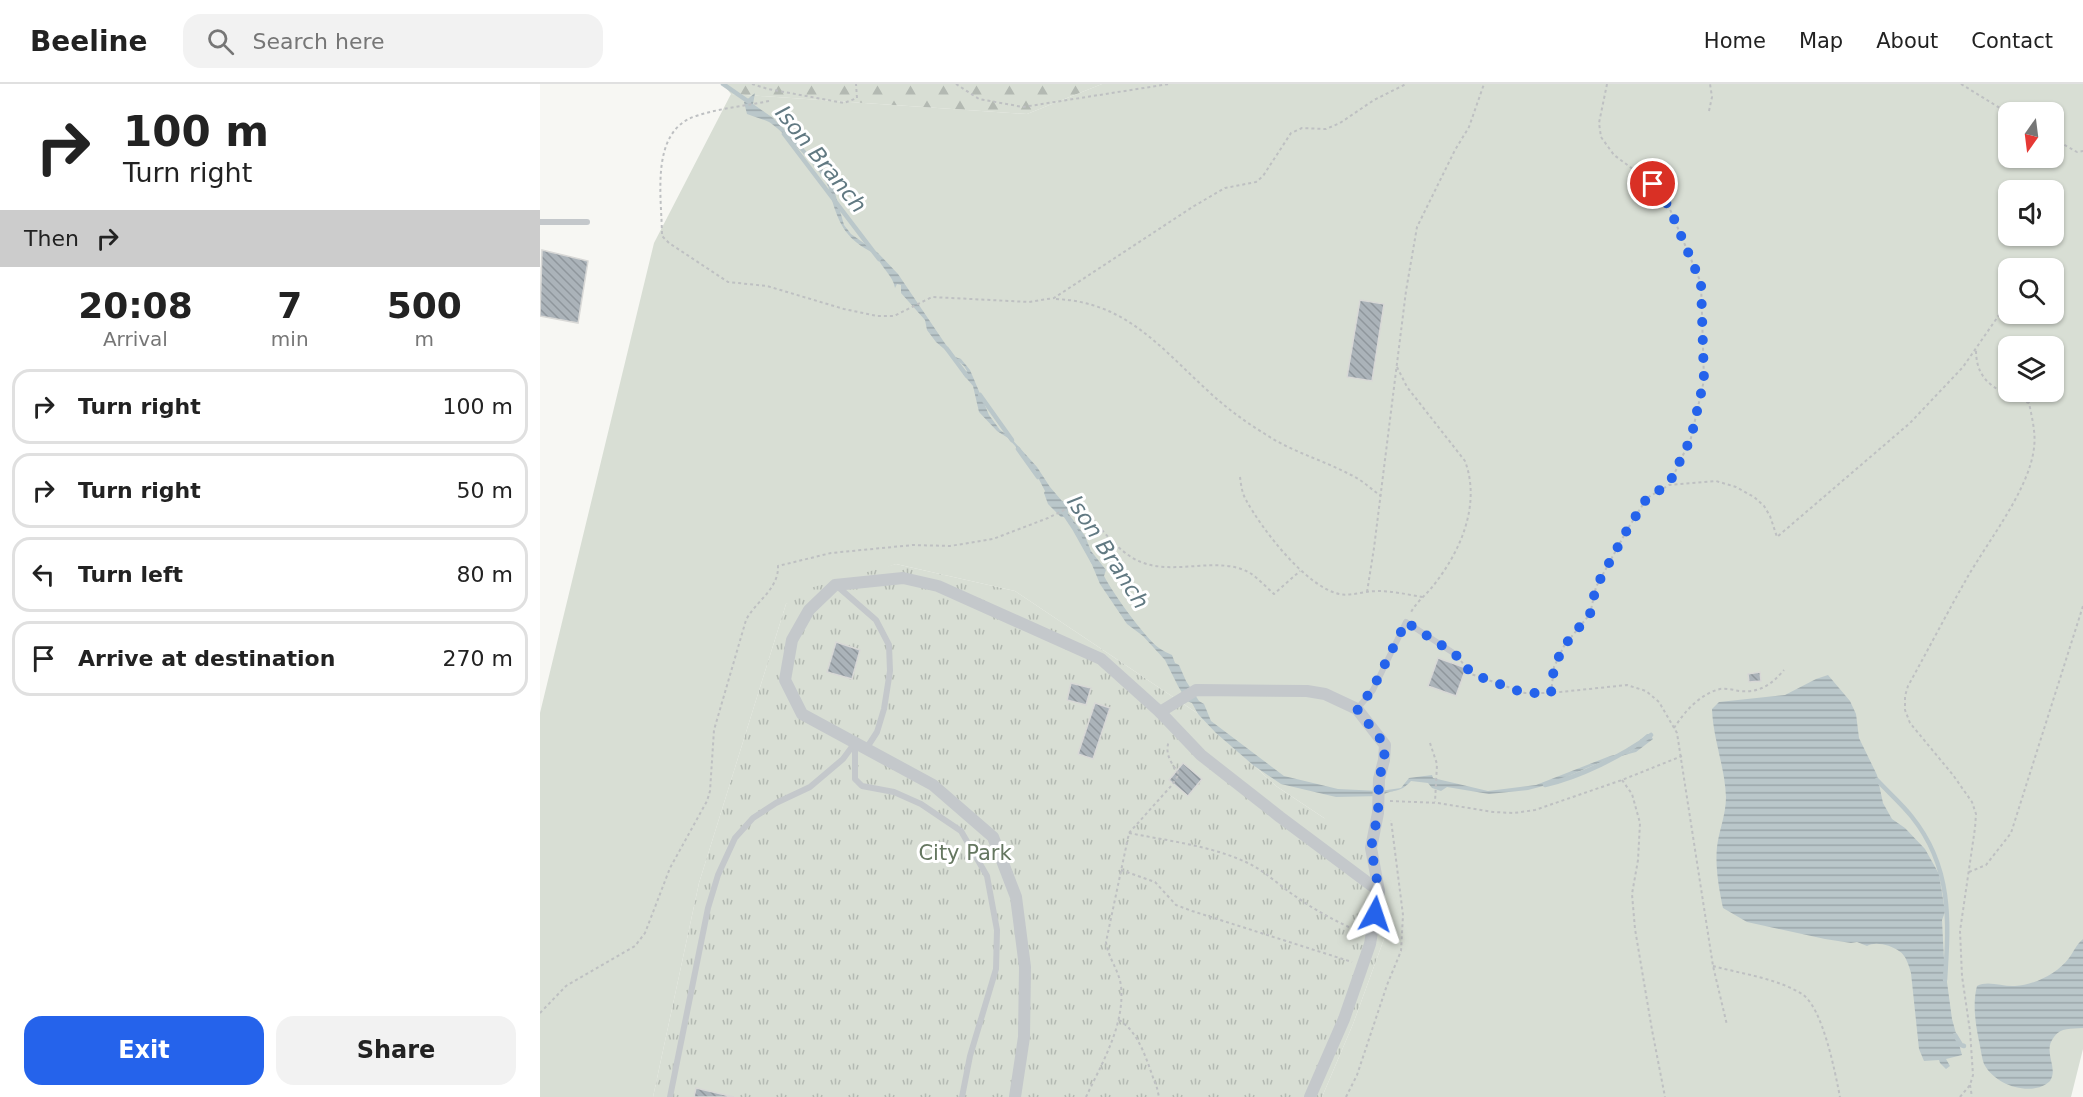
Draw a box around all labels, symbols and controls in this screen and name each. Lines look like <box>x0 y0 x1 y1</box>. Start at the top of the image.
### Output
search box <box>183 14 603 68</box>
text: Beeline <box>30 25 147 58</box>
icon: search <box>204 25 237 58</box>
text: Search here <box>252 29 385 54</box>
text: Home <box>1704 29 1766 53</box>
text: Map <box>1799 29 1843 53</box>
text: About <box>1876 29 1938 53</box>
text: Contact <box>1971 29 2053 53</box>
water label: Ison Branch <box>770 101 872 217</box>
north arrow <box>1998 102 2064 168</box>
map controls <box>1998 102 2064 402</box>
text: 100 m <box>123 107 269 156</box>
icon: right <box>24 108 102 186</box>
text: Turn right <box>123 157 252 188</box>
pin <box>1627 158 1678 209</box>
icon: arrive <box>1636 167 1669 200</box>
button: sound <box>1998 180 2064 246</box>
icon: right <box>91 222 124 255</box>
text: Then <box>24 226 79 251</box>
button: search <box>1998 258 2064 324</box>
text: 20:08 <box>78 285 193 326</box>
text: 7 <box>277 285 302 326</box>
text: 500 <box>387 285 462 326</box>
text: Arrival <box>103 327 168 351</box>
text: min <box>271 327 309 351</box>
text: m <box>415 327 434 351</box>
button: layers <box>1998 336 2064 402</box>
icon: right <box>27 390 60 423</box>
text: Turn right <box>78 394 201 419</box>
text: 100 m <box>443 394 513 419</box>
icon: right <box>27 474 60 507</box>
text: Turn right <box>78 478 201 503</box>
text: 50 m <box>457 478 513 503</box>
water label: Ison Branch <box>1062 491 1154 613</box>
icon: left <box>27 558 60 591</box>
text: Turn left <box>78 562 183 587</box>
text: 80 m <box>457 562 513 587</box>
icon: arrive <box>27 642 60 675</box>
text: Arrive at destination <box>78 646 335 671</box>
text: 270 m <box>443 646 513 671</box>
park label: City Park <box>918 841 1012 865</box>
position arrow <box>1343 882 1407 946</box>
button: Exit <box>24 1016 264 1085</box>
button: Share <box>276 1016 516 1085</box>

